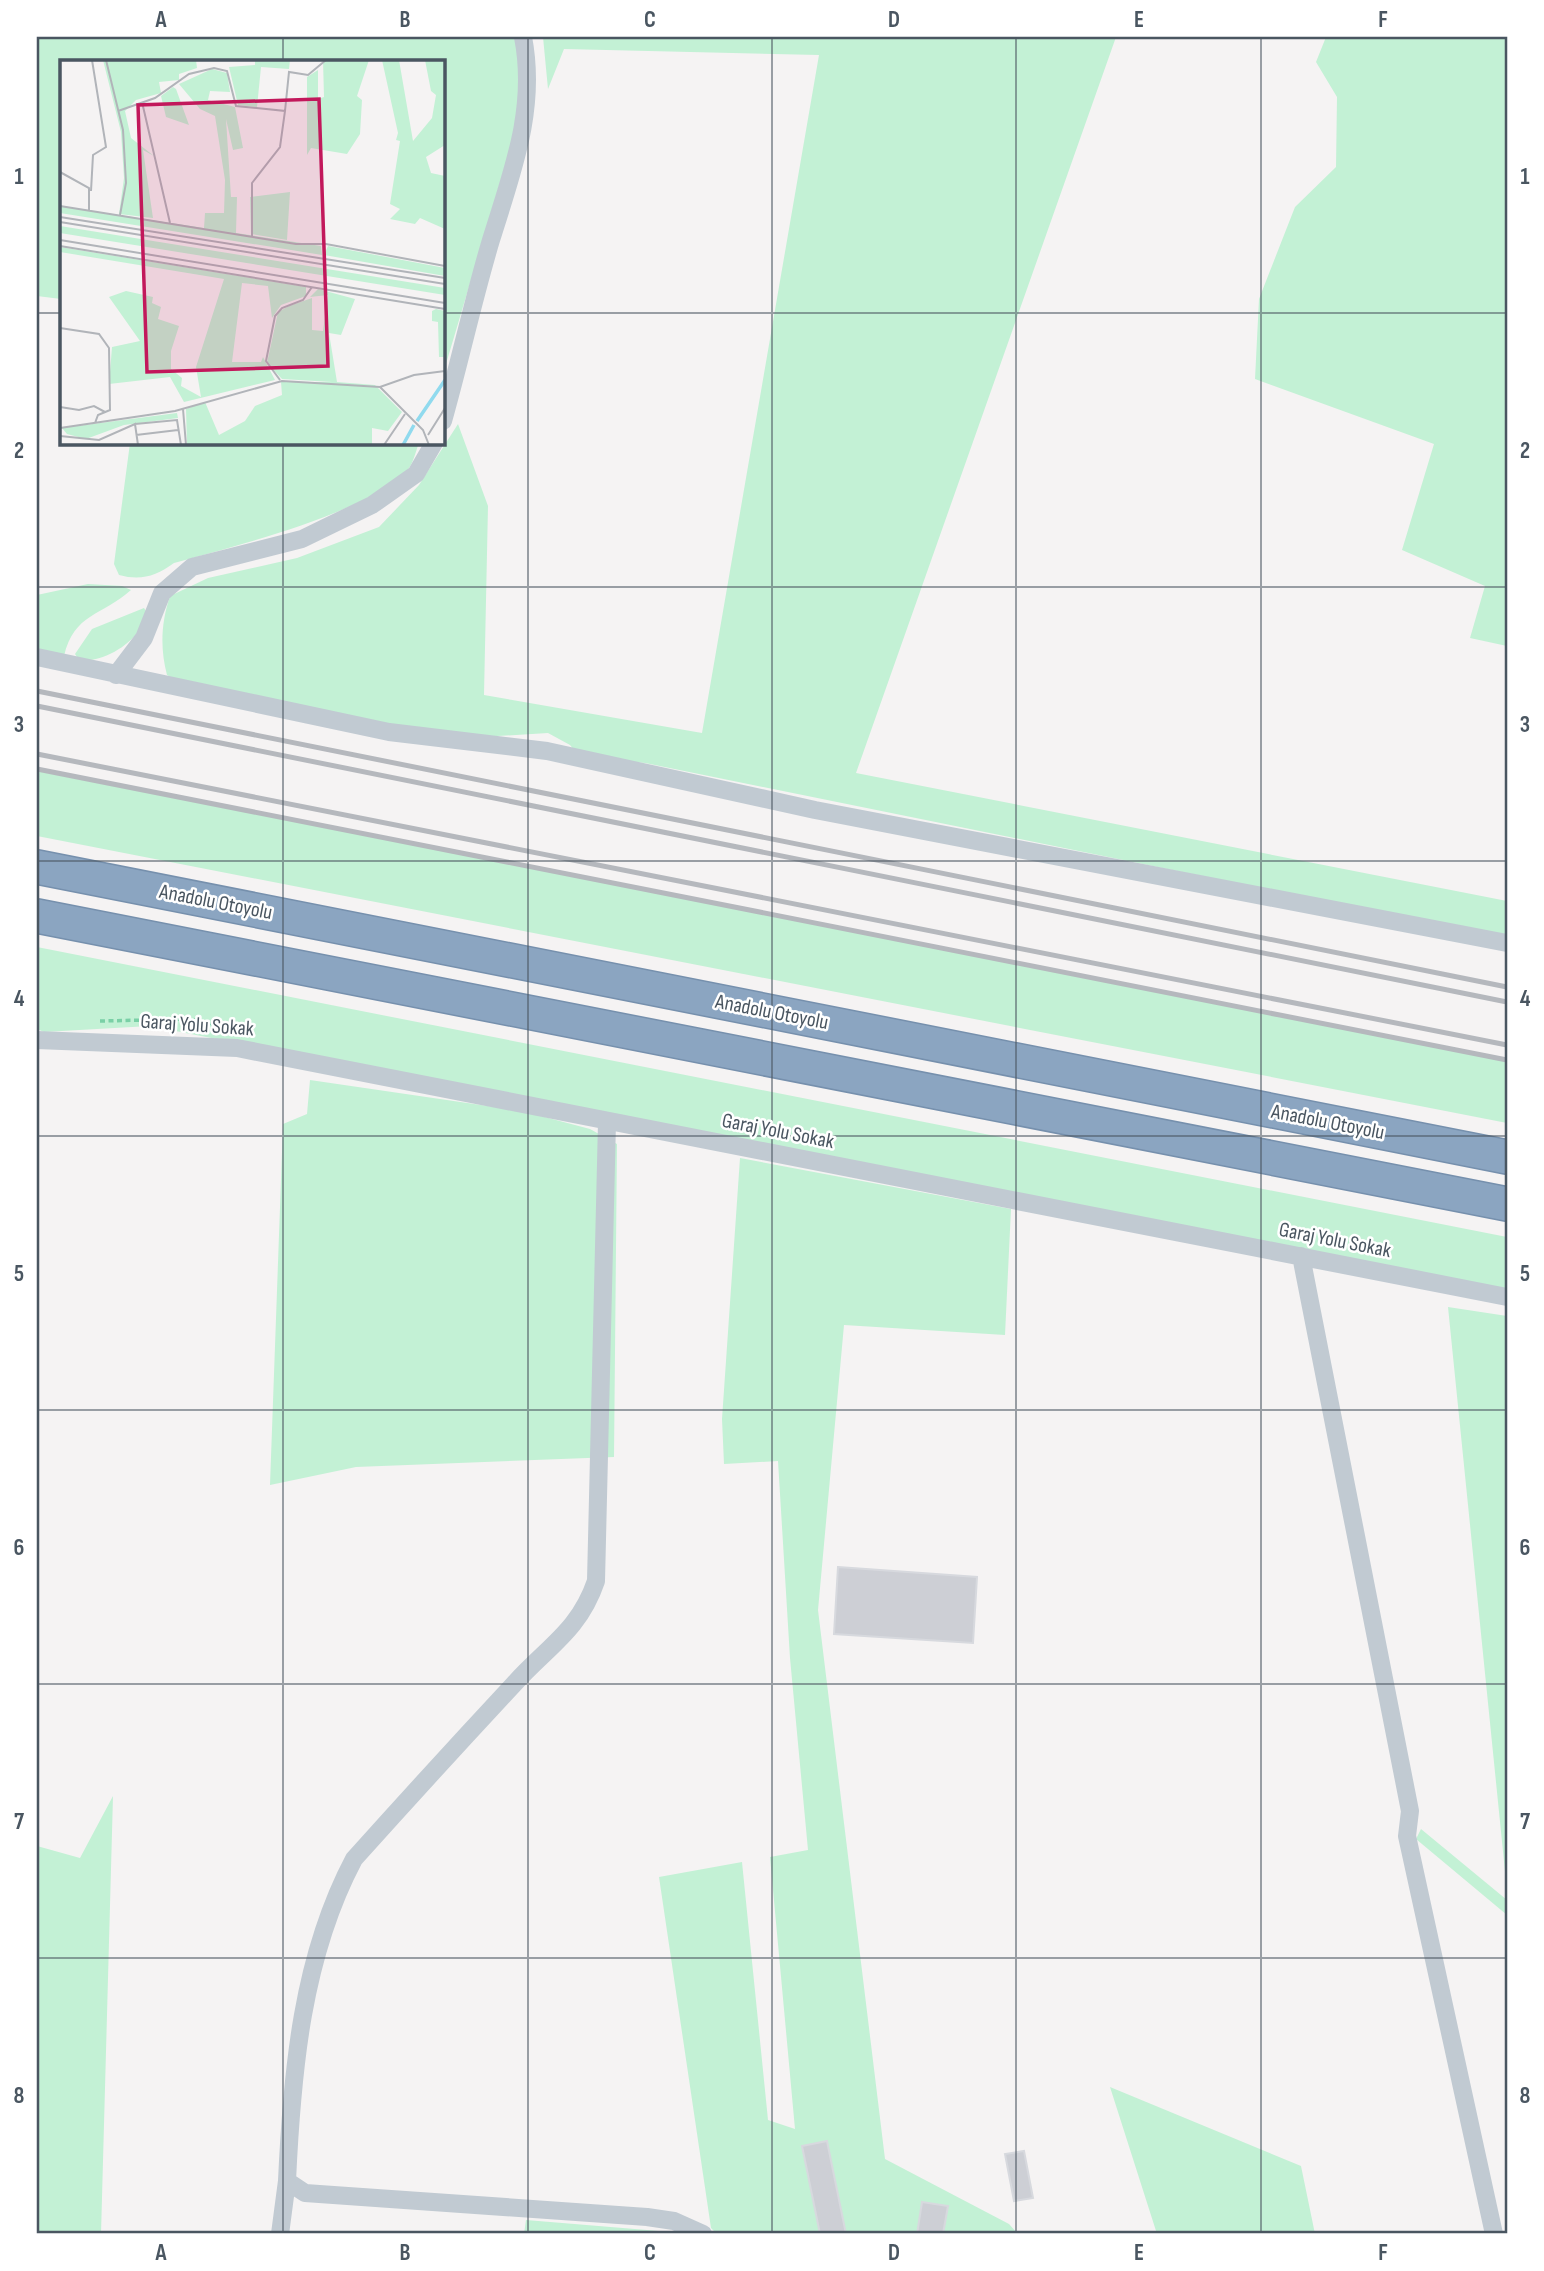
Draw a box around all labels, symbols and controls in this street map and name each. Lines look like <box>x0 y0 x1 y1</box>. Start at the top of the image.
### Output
text: A <box>155 6 168 34</box>
text: B <box>400 6 411 34</box>
text: C <box>644 6 656 34</box>
text: D <box>888 6 900 34</box>
text: E <box>1134 6 1144 34</box>
text: F <box>1378 6 1388 34</box>
inset map <box>60 60 444 444</box>
text: 1 <box>14 163 24 191</box>
text: 1 <box>1520 163 1530 191</box>
text: 2 <box>14 437 24 465</box>
text: 2 <box>1520 437 1530 465</box>
text: 3 <box>14 711 24 739</box>
text: 3 <box>1520 711 1530 739</box>
street label: Anadolu Otoyolu <box>156 879 275 925</box>
text: 4 <box>14 985 25 1013</box>
text: 4 <box>1520 985 1531 1013</box>
street label: Anadolu Otoyolu <box>712 989 831 1035</box>
street label: Garaj Yolu Sokak <box>139 1009 255 1041</box>
street label: Anadolu Otoyolu <box>1268 1099 1387 1145</box>
street label: Garaj Yolu Sokak <box>720 1108 836 1154</box>
street label: Garaj Yolu Sokak <box>1277 1217 1393 1263</box>
text: 5 <box>14 1260 24 1288</box>
text: 5 <box>1520 1260 1530 1288</box>
text: 6 <box>14 1534 24 1562</box>
text: 6 <box>1520 1534 1530 1562</box>
text: 7 <box>14 1808 24 1836</box>
text: 7 <box>1520 1808 1530 1836</box>
text: 8 <box>14 2082 25 2110</box>
text: 8 <box>1520 2082 1531 2110</box>
text: A <box>155 2239 168 2267</box>
text: B <box>400 2239 411 2267</box>
text: C <box>644 2239 656 2267</box>
text: D <box>888 2239 900 2267</box>
text: E <box>1134 2239 1144 2267</box>
text: F <box>1378 2239 1388 2267</box>

